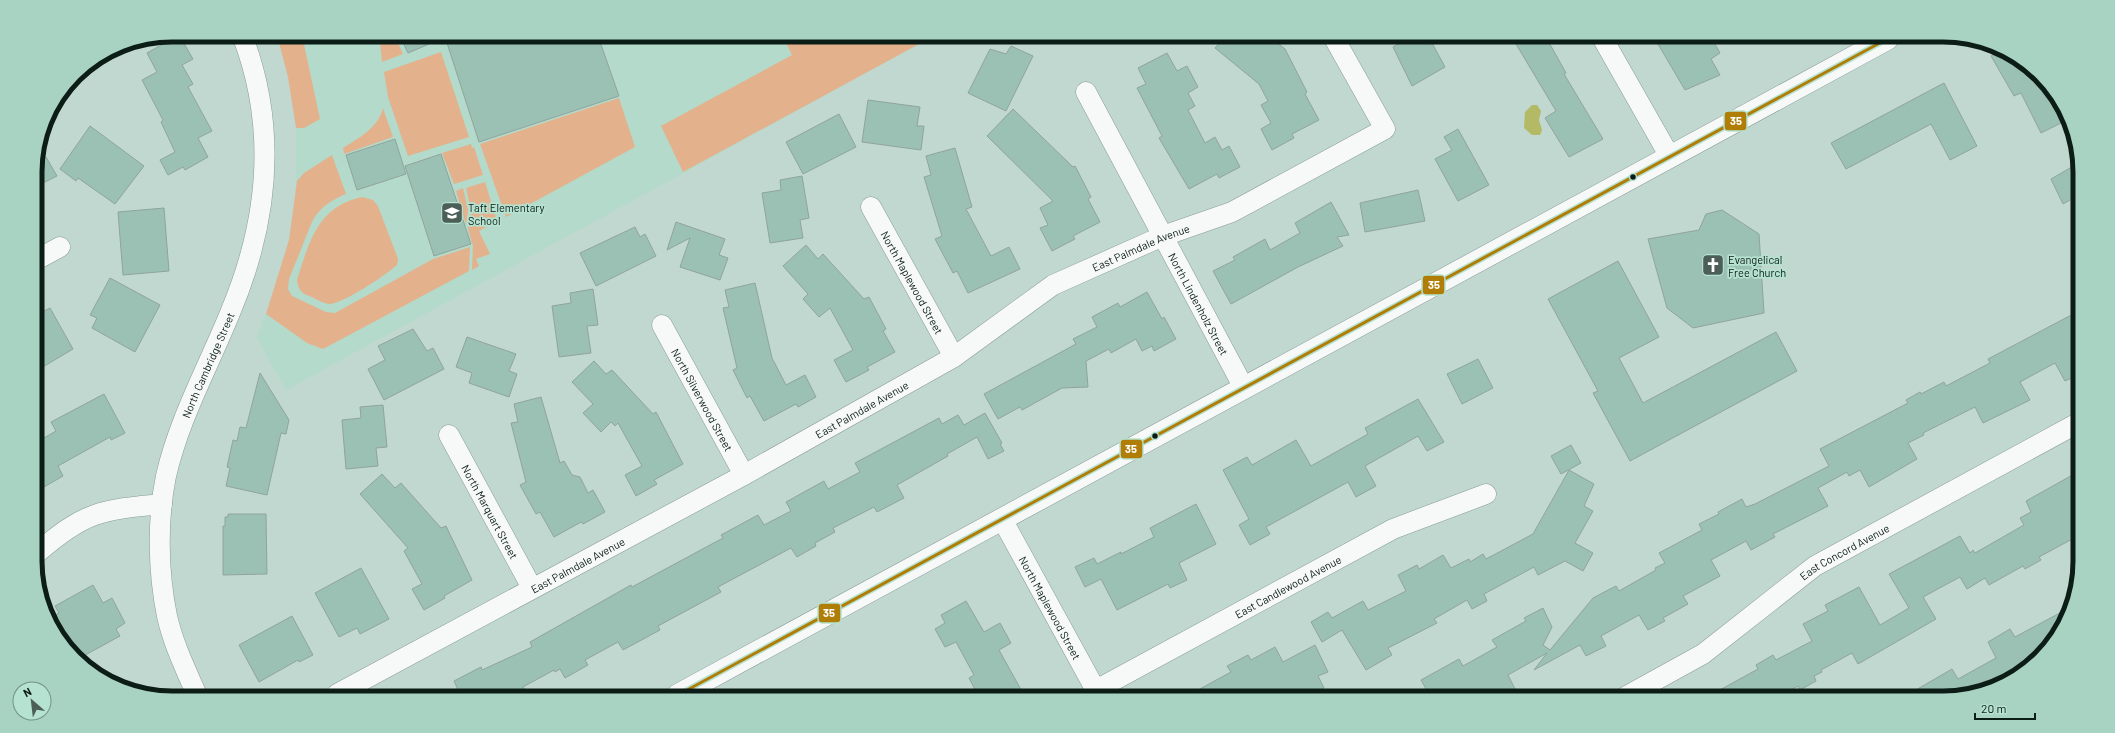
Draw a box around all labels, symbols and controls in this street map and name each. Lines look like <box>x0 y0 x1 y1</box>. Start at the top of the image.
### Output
line badge: 35 <box>1724 111 1747 131</box>
text: 35 <box>1730 114 1742 127</box>
unlabelled marker <box>1628 172 1638 182</box>
school or university icon: Taft Elementary School <box>439 200 465 226</box>
place label: Taft Elementary School <box>468 201 545 227</box>
street label: East Palmdale Avenue <box>1090 221 1191 273</box>
street label: North Maplewood Street <box>879 228 946 336</box>
street label: North Lindenholz Street <box>1166 250 1232 357</box>
church icon: Evangelical Free Church <box>1700 252 1726 278</box>
place label: Evangelical Free Church <box>1728 253 1786 279</box>
line badge: 35 <box>1422 275 1445 295</box>
text: 35 <box>1428 278 1440 291</box>
street label: North Cambridge Street <box>179 310 236 420</box>
street label: North Silverwood Street <box>670 346 736 453</box>
street label: East Palmdale Avenue <box>813 378 910 440</box>
unlabelled marker <box>1150 431 1160 441</box>
line badge: 35 <box>1120 439 1143 459</box>
text: 35 <box>1125 442 1137 455</box>
street label: North Marquart Street <box>460 462 521 561</box>
street label: East Concord Avenue <box>1797 521 1891 582</box>
street label: East Palmdale Avenue <box>528 534 627 595</box>
street label: East Candlewood Avenue <box>1232 552 1343 620</box>
street label: North Maplewood Street <box>1017 554 1084 661</box>
line badge: 35 <box>818 603 841 623</box>
text: 35 <box>823 606 835 619</box>
north arrow <box>12 681 52 721</box>
text: N <box>21 684 33 699</box>
scale bar <box>1975 695 2035 721</box>
text: 20 m <box>1981 701 2007 715</box>

